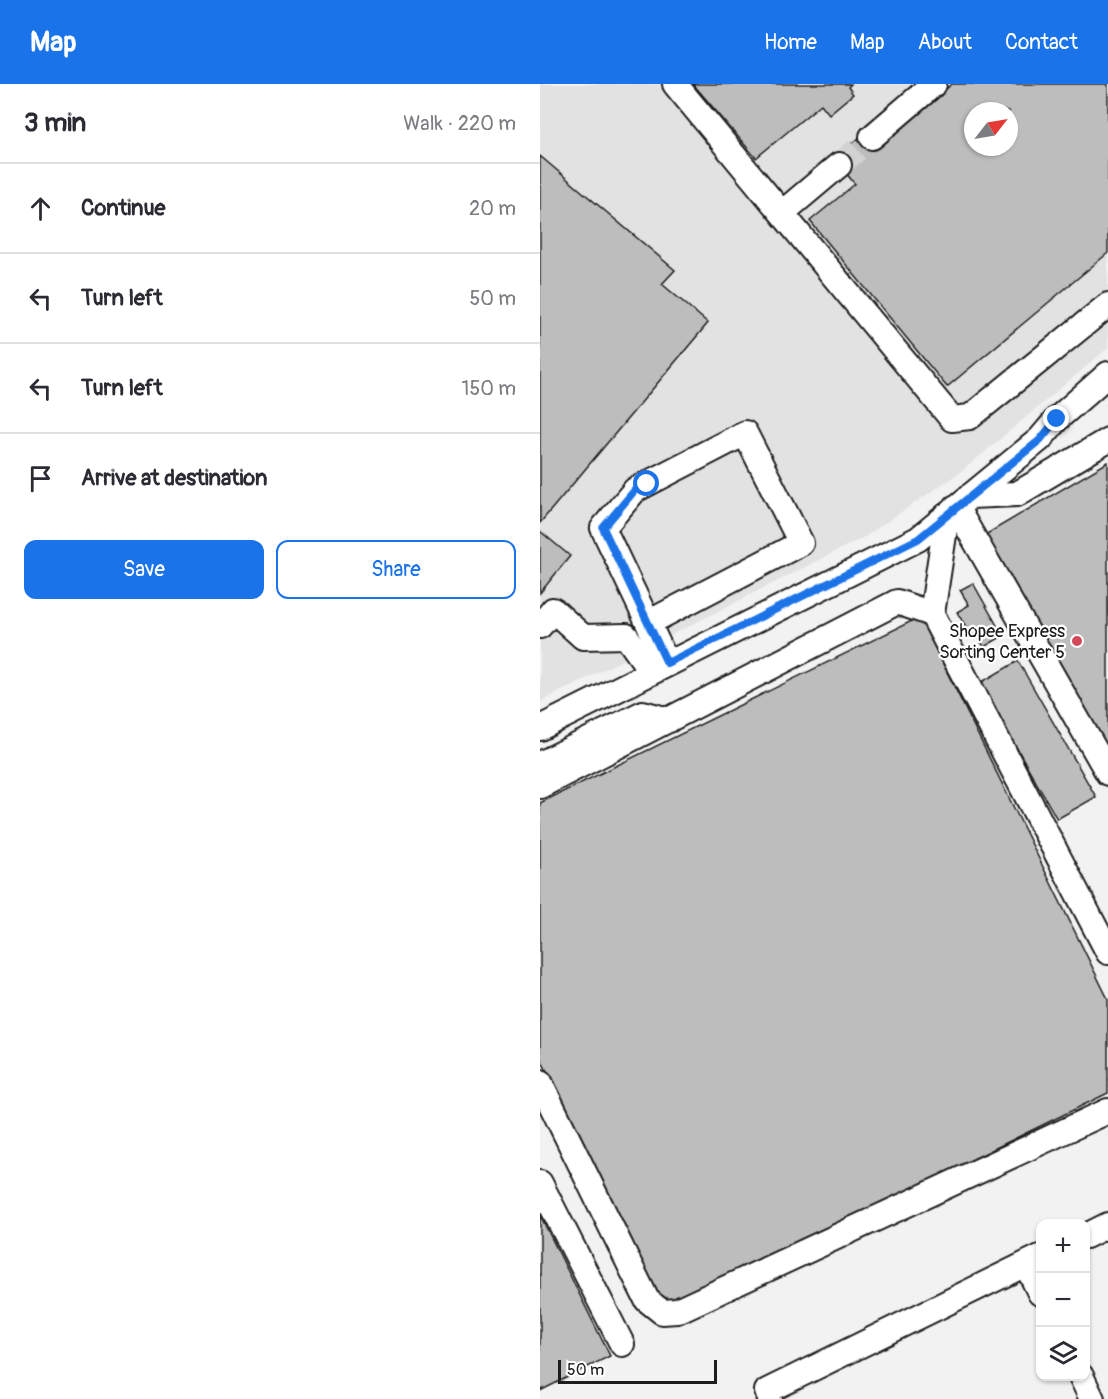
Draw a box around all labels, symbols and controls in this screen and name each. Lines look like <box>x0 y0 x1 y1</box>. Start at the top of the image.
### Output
text: Map <box>30 25 76 60</box>
text: Home <box>764 29 817 56</box>
text: Map <box>850 29 885 56</box>
text: About <box>918 29 972 56</box>
text: Contact <box>1005 29 1078 56</box>
north arrow <box>964 102 1018 156</box>
text: 3 min <box>24 107 86 139</box>
text: Walk · 220 m <box>403 111 516 136</box>
icon: ahead <box>24 192 57 225</box>
text: Continue <box>81 194 165 222</box>
text: 20 m <box>469 196 516 221</box>
icon: left <box>24 282 57 315</box>
text: Turn left <box>81 284 163 312</box>
text: 50 m <box>469 286 516 311</box>
icon: left <box>24 372 57 405</box>
text: Turn left <box>81 374 163 402</box>
text: 150 m <box>462 376 516 401</box>
route end <box>1043 405 1069 431</box>
icon: arrive <box>24 462 57 495</box>
text: Arrive at destination <box>81 464 267 492</box>
route start <box>633 470 659 496</box>
button: Save <box>24 540 264 599</box>
button: Share <box>276 540 516 599</box>
place label: Shopee Express Sorting Center 5 <box>939 620 1065 664</box>
marker: Shopee Express Sorting Center 5 <box>1070 634 1084 648</box>
map controls <box>1036 1219 1090 1381</box>
button: + <box>1036 1219 1090 1273</box>
button: − <box>1036 1273 1090 1327</box>
button: layers <box>1036 1327 1090 1381</box>
scale bar <box>558 1357 717 1384</box>
text: 50 m <box>567 1360 604 1380</box>

